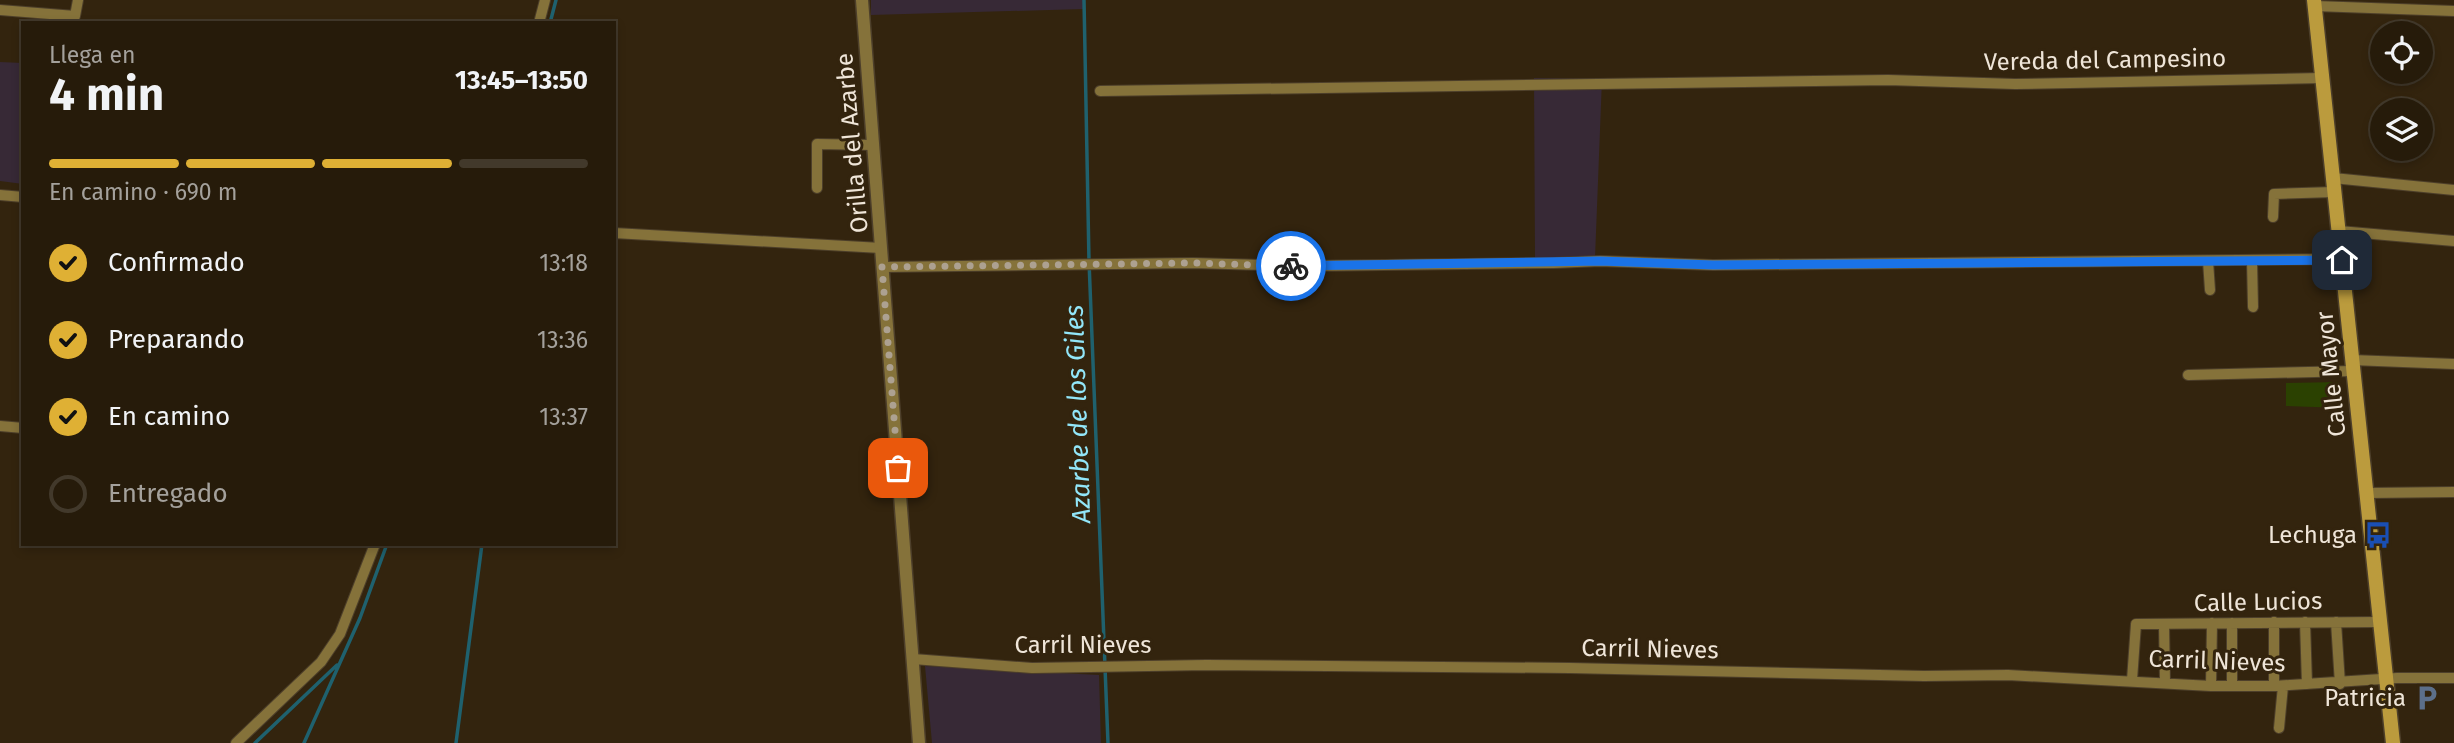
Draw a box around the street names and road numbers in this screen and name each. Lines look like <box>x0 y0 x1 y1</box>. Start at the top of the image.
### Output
street label: Vereda del Campesino <box>1984 44 2226 76</box>
street label: Orilla del Azarbe <box>830 52 874 234</box>
street label: Calle Mayor <box>2310 309 2351 438</box>
street label: Calle Lucios <box>2194 587 2322 617</box>
street label: Carril Nieves <box>1014 631 1152 659</box>
street label: Carril Nieves <box>1581 634 1719 664</box>
street label: Carril Nieves <box>2148 645 2286 677</box>

